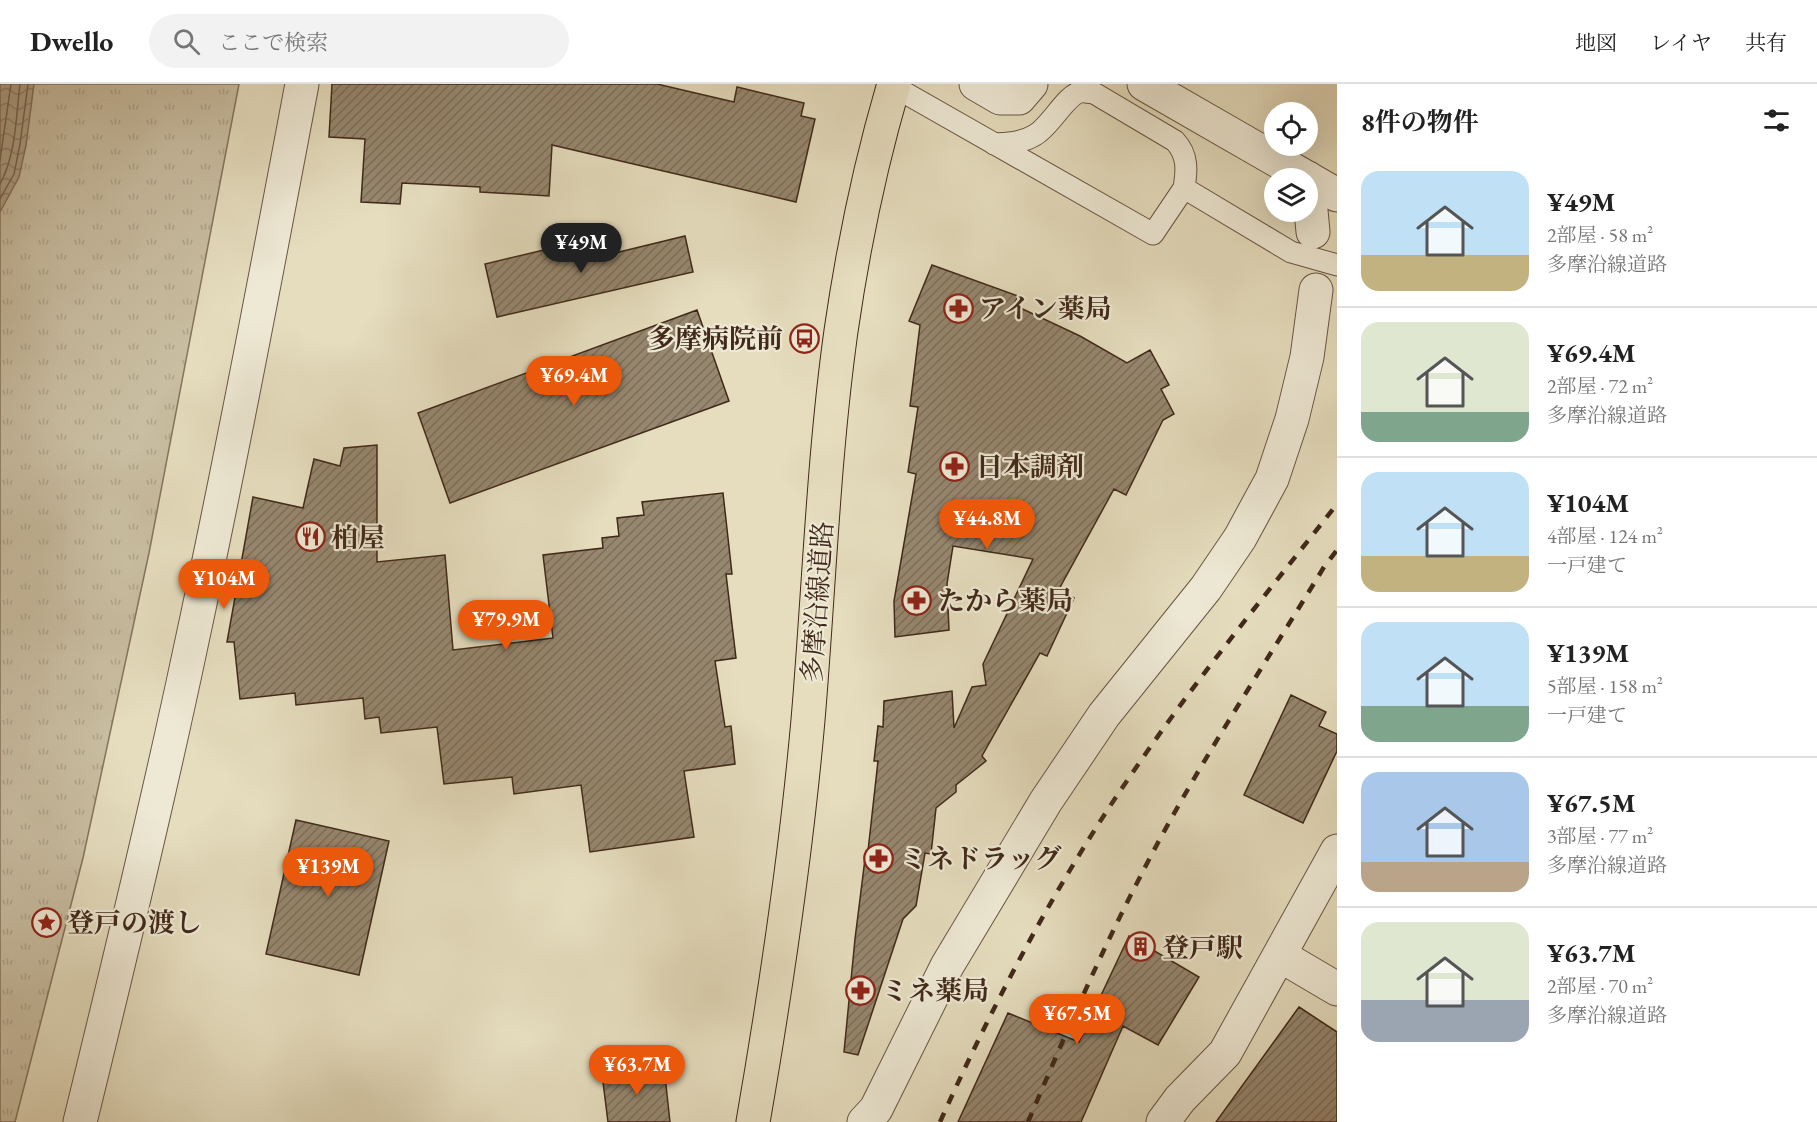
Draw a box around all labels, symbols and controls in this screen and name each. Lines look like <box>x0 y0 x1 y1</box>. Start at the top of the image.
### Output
search box <box>149 14 569 68</box>
text: Dwello <box>30 23 113 59</box>
icon: search <box>170 25 203 58</box>
text: ここで検索 <box>218 28 328 57</box>
text: 地図 <box>1575 29 1617 56</box>
text: レイヤ <box>1650 29 1712 56</box>
text: 共有 <box>1745 29 1787 56</box>
map controls <box>1264 102 1318 222</box>
button: locate <box>1264 102 1318 156</box>
icon: filters <box>1760 104 1793 137</box>
text: 8件の物件 <box>1361 105 1479 139</box>
button: layers <box>1264 168 1318 222</box>
text: ¥49M <box>1547 185 1615 219</box>
icon: home <box>1409 195 1481 267</box>
text: 2部屋 · 58 m² <box>1547 222 1653 248</box>
pin: ¥49M <box>545 223 617 274</box>
text: ¥49M <box>555 229 607 255</box>
text: 多摩沿線道路 <box>1547 251 1667 277</box>
place label: アイン薬局 <box>979 291 1112 326</box>
pharmacy icon: アイン薬局 <box>942 292 974 324</box>
place label: 多摩病院前 <box>648 321 783 356</box>
bus stop icon: 多摩病院前 <box>788 322 820 354</box>
text: ¥69.4M <box>1547 336 1636 370</box>
icon: home <box>1409 346 1481 418</box>
pin: ¥69.4M <box>525 356 623 407</box>
text: ¥69.4M <box>540 362 608 388</box>
text: 2部屋 · 72 m² <box>1547 373 1653 399</box>
text: 多摩沿線道路 <box>1547 402 1667 428</box>
place label: 日本調剤 <box>976 449 1084 484</box>
pharmacy icon: 日本調剤 <box>939 450 971 482</box>
text: ¥104M <box>1547 486 1629 520</box>
icon: home <box>1409 496 1481 568</box>
pin: ¥44.8M <box>938 499 1036 550</box>
text: ¥44.8M <box>953 505 1021 531</box>
place label: 柏屋 <box>331 520 385 555</box>
street label: 多摩沿線道路 <box>794 520 840 684</box>
restaurant icon: 柏屋 <box>294 521 326 553</box>
text: 4部屋 · 124 m² <box>1547 523 1663 549</box>
text: 一戸建て <box>1547 552 1627 578</box>
pin: ¥104M <box>182 559 266 610</box>
text: ¥104M <box>192 565 256 591</box>
place label: たから薬局 <box>938 583 1073 618</box>
pharmacy icon: たから薬局 <box>901 584 933 616</box>
pin: ¥79.9M <box>457 600 555 651</box>
text: ¥79.9M <box>472 606 540 632</box>
text: ¥139M <box>1547 636 1629 670</box>
icon: home <box>1409 646 1481 718</box>
text: 5部屋 · 158 m² <box>1547 673 1663 699</box>
text: 一戸建て <box>1547 702 1627 728</box>
text: ¥67.5M <box>1547 786 1636 820</box>
icon: home <box>1409 796 1481 868</box>
text: 3部屋 · 77 m² <box>1547 823 1653 849</box>
place label: ミネドラッグ <box>900 841 1061 876</box>
pharmacy icon: ミネドラッグ <box>863 842 895 874</box>
pin: ¥139M <box>286 847 370 898</box>
text: 多摩沿線道路 <box>1547 852 1667 878</box>
text: ¥139M <box>296 853 360 879</box>
place label: 登戸の渡し <box>67 905 202 940</box>
place icon: 登戸の渡し <box>30 906 62 938</box>
place label: 登戸駅 <box>1162 930 1243 965</box>
building icon: 登戸駅 <box>1125 931 1157 963</box>
text: ¥63.7M <box>1547 936 1636 970</box>
icon: home <box>1409 946 1481 1018</box>
place label: ミネ薬局 <box>881 973 989 1008</box>
text: 2部屋 · 70 m² <box>1547 973 1653 999</box>
pharmacy icon: ミネ薬局 <box>844 974 876 1006</box>
pin: ¥67.5M <box>1028 994 1126 1045</box>
text: ¥67.5M <box>1043 1000 1111 1026</box>
text: 多摩沿線道路 <box>1547 1002 1667 1028</box>
pin: ¥63.7M <box>588 1045 686 1096</box>
text: ¥63.7M <box>603 1051 671 1077</box>

